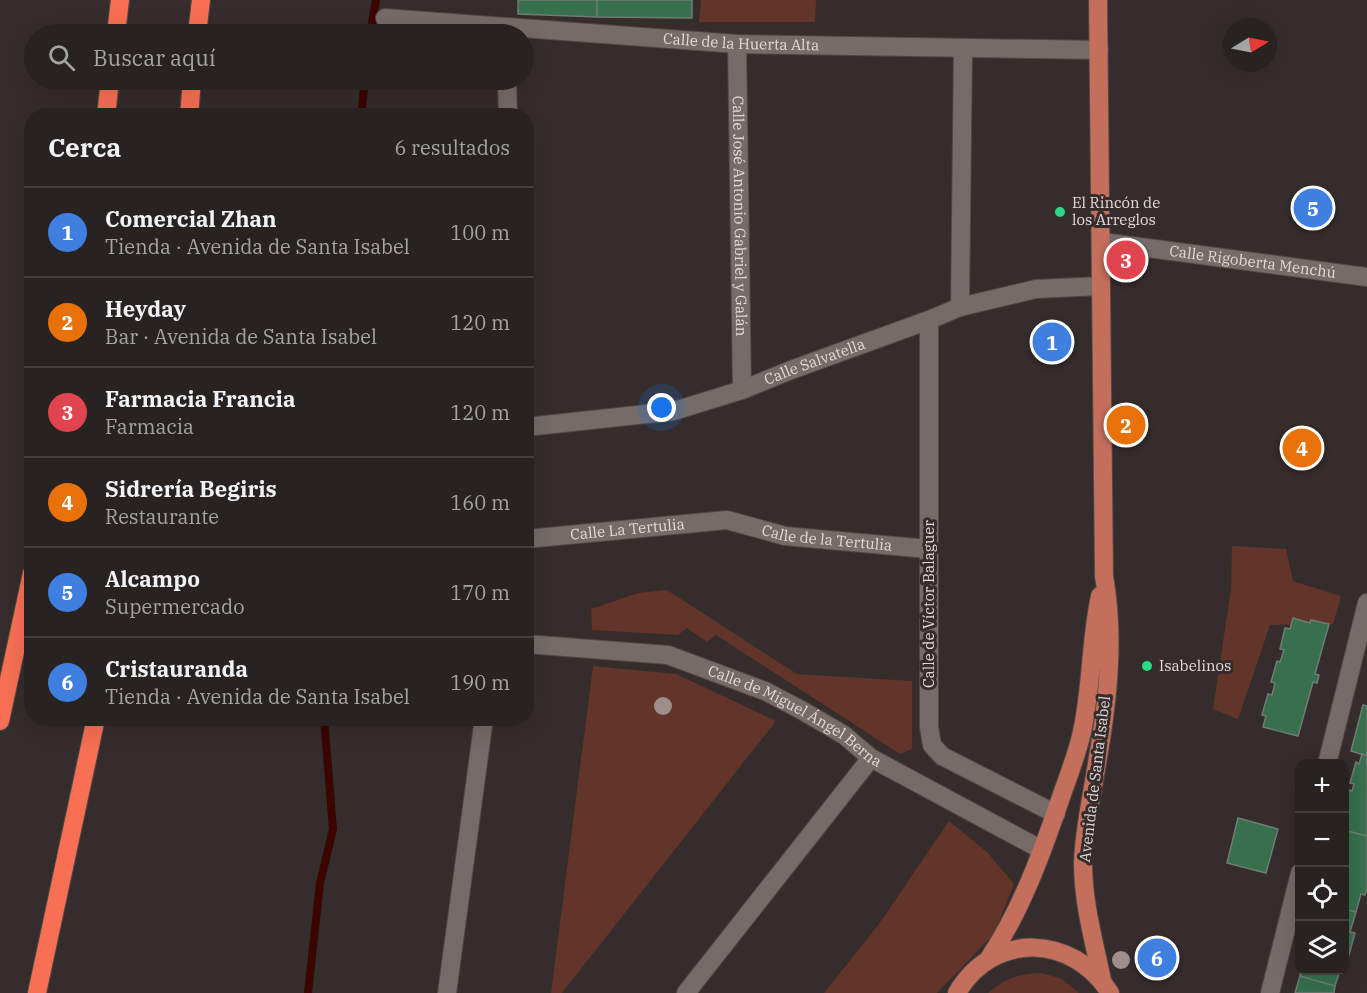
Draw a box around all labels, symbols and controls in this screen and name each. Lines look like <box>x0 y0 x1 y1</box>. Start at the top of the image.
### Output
north arrow <box>1223 18 1277 72</box>
search box <box>24 24 534 90</box>
street label: Calle de la Huerta Alta <box>662 29 819 54</box>
icon: search <box>45 41 78 74</box>
text: Buscar aquí <box>93 43 216 72</box>
street label: Calle José Antonio Gabriel y Galán <box>729 95 751 337</box>
text: Cerca <box>48 130 121 164</box>
text: 6 resultados <box>394 134 510 161</box>
pin: 5 <box>1294 186 1332 230</box>
place label: El Rincón de los Arreglos <box>1072 193 1160 229</box>
text: Comercial Zhan <box>105 204 277 233</box>
marker: El Rincón de los Arreglos <box>1053 205 1067 219</box>
text: 1 <box>62 219 74 246</box>
text: 100 m <box>450 219 510 246</box>
text: Tienda · Avenida de Santa Isabel <box>105 233 410 260</box>
pin: 3 <box>1106 238 1146 282</box>
street label: Calle Rigoberta Menchú <box>1168 241 1337 282</box>
text: Heyday <box>105 294 186 323</box>
text: 2 <box>62 309 74 336</box>
text: 120 m <box>450 309 510 336</box>
pin: 1 <box>1032 320 1072 364</box>
text: Bar · Avenida de Santa Isabel <box>105 323 377 350</box>
street label: Calle Salvatella <box>761 334 868 389</box>
text: Farmacia Francia <box>105 384 296 413</box>
your location <box>647 393 676 422</box>
text: 3 <box>62 399 74 426</box>
text: 120 m <box>450 399 510 426</box>
pin: 2 <box>1106 402 1146 448</box>
text: Farmacia <box>105 413 194 440</box>
pin: 4 <box>1282 426 1322 470</box>
text: Sidrería Begiris <box>105 474 277 503</box>
text: 4 <box>62 489 74 516</box>
text: 160 m <box>450 489 510 516</box>
text: Restaurante <box>105 503 219 530</box>
street label: Calle La Tertulia <box>569 514 686 544</box>
street label: Calle de la Tertulia <box>760 520 893 555</box>
street label: Calle de Víctor Balaguer <box>919 520 938 688</box>
text: Alcampo <box>105 564 200 593</box>
text: 5 <box>62 579 74 606</box>
text: 170 m <box>450 579 510 606</box>
text: Supermercado <box>105 593 244 620</box>
text: Cristauranda <box>105 654 248 683</box>
place label: Isabelinos <box>1159 656 1231 675</box>
marker: Isabelinos <box>1140 659 1154 673</box>
street label: Calle de Miguel Ángel Berna <box>705 661 885 771</box>
text: 6 <box>62 669 74 696</box>
text: 190 m <box>450 669 510 696</box>
text: Tienda · Avenida de Santa Isabel <box>105 683 410 710</box>
street label: Avenida de Santa Isabel <box>1075 695 1114 863</box>
map controls <box>1295 759 1349 975</box>
button: + <box>1295 759 1349 813</box>
button: − <box>1295 813 1349 867</box>
button: locate <box>1295 867 1349 921</box>
button: layers <box>1295 921 1349 975</box>
pin: 6 <box>1138 936 1176 980</box>

